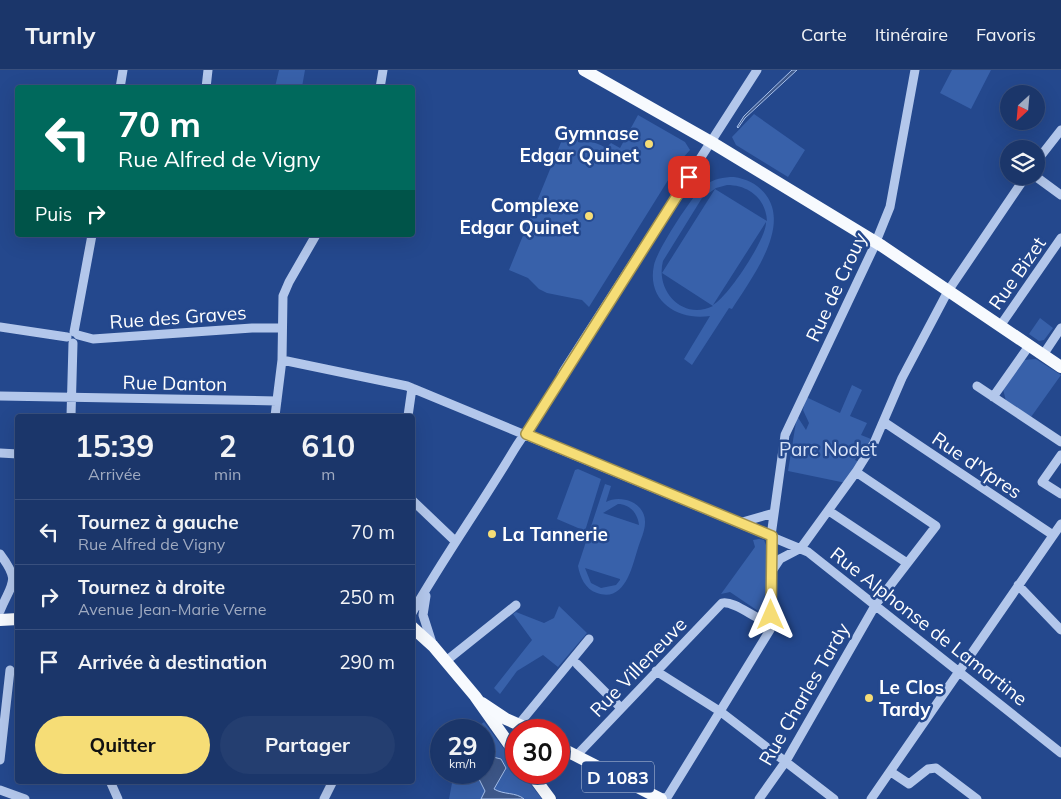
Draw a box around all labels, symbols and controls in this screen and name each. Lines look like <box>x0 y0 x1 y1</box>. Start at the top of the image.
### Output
text: Turnly <box>25 20 96 50</box>
text: Carte <box>801 23 847 46</box>
text: Itinéraire <box>875 23 948 46</box>
text: Favoris <box>976 23 1036 46</box>
north arrow <box>1000 85 1045 130</box>
map controls <box>1000 85 1045 185</box>
text: 70 m <box>118 102 201 146</box>
icon: left <box>35 105 100 170</box>
place label: Gymnase Edgar Quinet <box>519 121 639 167</box>
marker: Gymnase Edgar Quinet <box>643 138 655 150</box>
button: layers <box>1000 140 1045 185</box>
text: Rue Alfred de Vigny <box>118 145 320 173</box>
pin <box>668 156 710 198</box>
icon: arrive <box>675 163 703 191</box>
place label: Complexe Edgar Quinet <box>459 193 579 239</box>
icon: right <box>82 200 110 228</box>
text: Puis <box>35 202 72 226</box>
marker: Complexe Edgar Quinet <box>583 210 595 222</box>
street label: Rue de Crouy <box>800 229 872 345</box>
street label: Rue Bizet <box>983 232 1051 314</box>
street label: Rue des Graves <box>109 300 247 334</box>
street label: Rue Danton <box>122 370 228 396</box>
street label: Rue d'Ypres <box>928 426 1026 504</box>
text: 15:39 <box>75 427 154 465</box>
text: 2 <box>219 427 237 465</box>
text: 610 <box>301 427 355 465</box>
park label: Parc Nodet <box>779 437 877 461</box>
text: Arrivée <box>88 464 141 484</box>
text: min <box>214 464 241 484</box>
text: m <box>321 464 335 484</box>
text: Tournez à gauche <box>78 510 239 534</box>
icon: left <box>35 518 63 546</box>
text: 70 m <box>351 520 395 544</box>
place label: La Tannerie <box>502 522 608 546</box>
marker: La Tannerie <box>486 528 498 540</box>
text: Rue Alfred de Vigny <box>78 534 225 554</box>
street label: Rue Alphonse de Lamartine <box>826 542 1032 710</box>
text: Tournez à droite <box>78 575 225 599</box>
icon: right <box>35 583 63 611</box>
text: 250 m <box>339 585 395 609</box>
position arrow <box>744 588 796 640</box>
text: Avenue Jean-Marie Verne <box>78 599 266 619</box>
street label: Rue Villeneuve <box>584 612 692 722</box>
street label: Rue Charles Tardy <box>753 618 855 770</box>
icon: arrive <box>35 648 63 676</box>
text: Arrivée à destination <box>78 650 267 674</box>
text: 290 m <box>339 650 395 674</box>
place label: Le Clos Tardy <box>879 675 944 721</box>
marker: Le Clos Tardy <box>863 692 875 704</box>
button: Quitter <box>35 716 210 774</box>
button: Partager <box>220 716 395 774</box>
speed limit sign: 30 <box>505 719 570 784</box>
text: 29 <box>447 730 478 761</box>
text: km/h <box>449 756 476 771</box>
road number: D 1083 <box>582 762 654 792</box>

